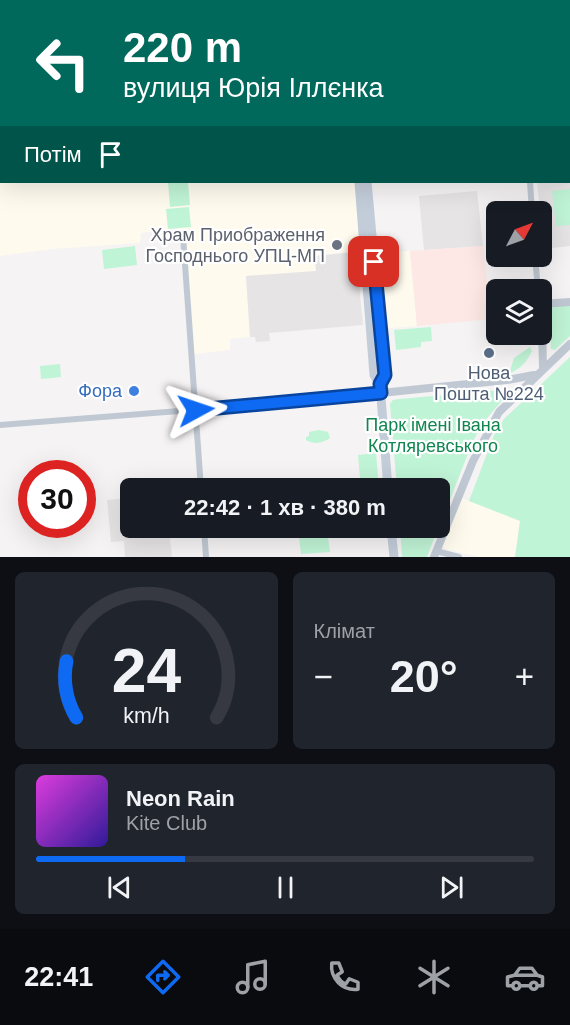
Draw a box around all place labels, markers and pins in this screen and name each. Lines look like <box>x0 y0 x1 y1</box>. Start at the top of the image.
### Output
place label: Храм Приображення Господнього УПЦ-МП <box>145 225 325 266</box>
pin <box>348 236 399 287</box>
marker: Храм Приображення Господнього УПЦ-МП <box>330 238 344 252</box>
marker: Нова Пошта №224 <box>482 346 496 360</box>
place label: Нова Пошта №224 <box>434 363 544 404</box>
place label: Фора <box>78 381 123 401</box>
marker: Фора <box>127 384 141 398</box>

